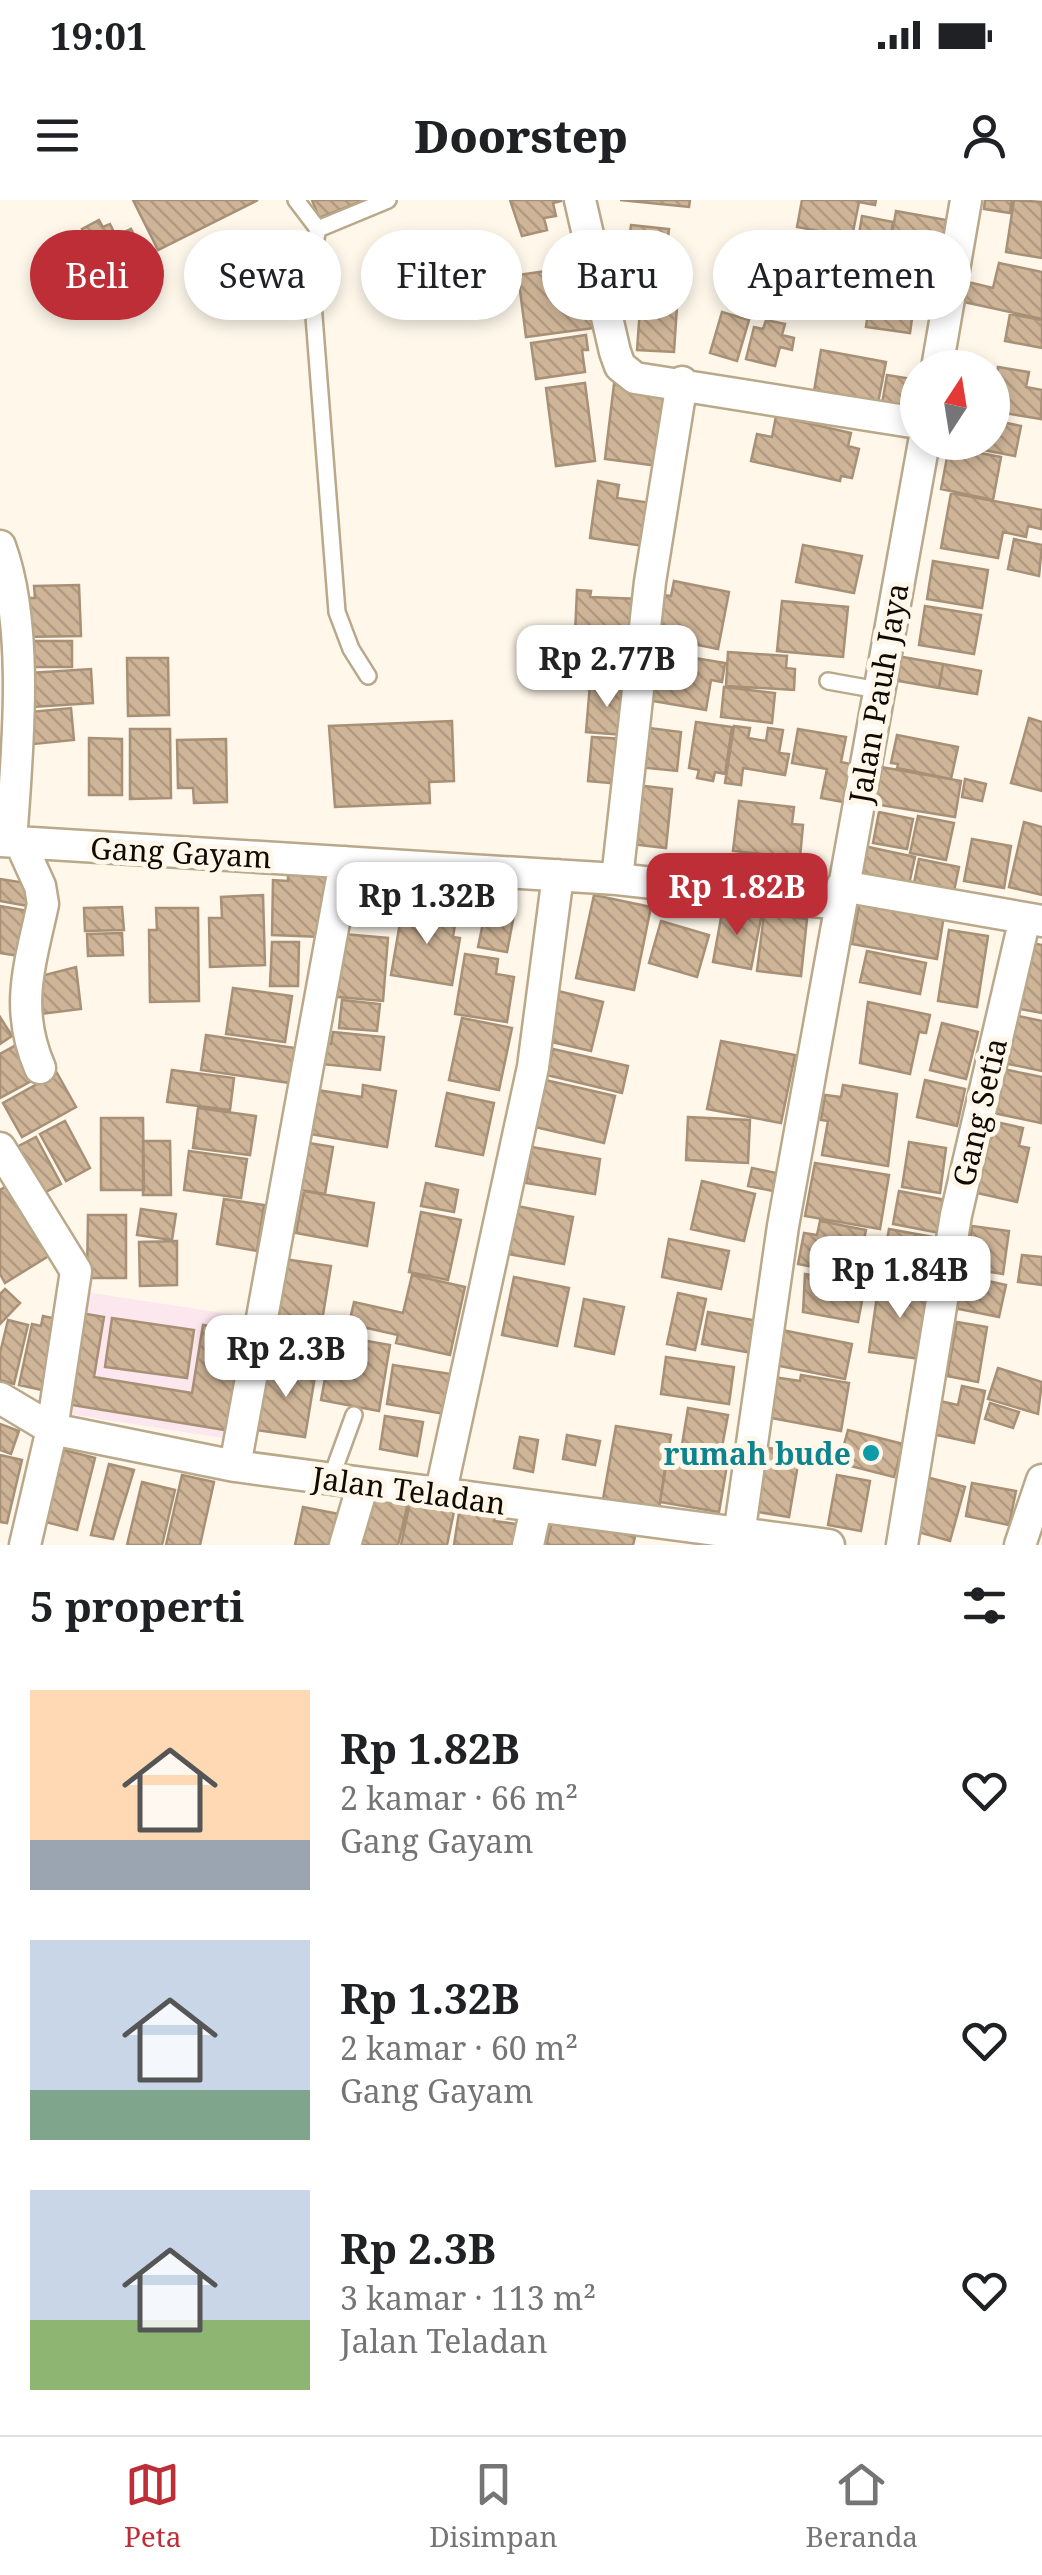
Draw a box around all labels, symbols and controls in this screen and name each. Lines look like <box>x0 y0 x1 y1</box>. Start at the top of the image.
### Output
text: 19:01 <box>50 9 147 61</box>
text: Doorstep <box>414 105 628 166</box>
icon: menu <box>30 108 85 163</box>
icon: person <box>957 108 1012 163</box>
chip: Beli <box>30 230 164 320</box>
chip: Sewa <box>184 230 341 320</box>
chip: Filter <box>361 230 522 320</box>
chip: Baru <box>542 230 693 320</box>
chip: Apartemen <box>713 230 971 320</box>
north arrow <box>900 350 1010 460</box>
map controls <box>900 350 1010 460</box>
street label: Jalan Pauh Jaya <box>838 580 918 807</box>
pin: Rp 2.77B <box>504 625 710 710</box>
text: Rp 2.77B <box>539 636 675 679</box>
street label: Gang Gayam <box>89 827 273 877</box>
pin: Rp 1.82B <box>634 853 840 938</box>
pin: Rp 1.32B <box>324 862 530 947</box>
text: Rp 1.82B <box>669 864 805 907</box>
text: Rp 1.32B <box>359 873 495 916</box>
street label: Gang Setia <box>942 1034 1016 1190</box>
pin: Rp 1.84B <box>797 1236 1003 1321</box>
text: Rp 1.84B <box>832 1247 968 1290</box>
pin: Rp 2.3B <box>194 1315 378 1400</box>
text: Rp 2.3B <box>227 1326 345 1369</box>
place label: rumah bude <box>664 1433 851 1474</box>
marker: rumah bude <box>860 1442 882 1464</box>
street label: Jalan Teladan <box>309 1456 508 1524</box>
text: 5 properti <box>30 1577 244 1634</box>
icon: filters <box>957 1578 1012 1633</box>
text: Rp 1.82B <box>340 1719 520 1776</box>
icon: home <box>110 1730 230 1850</box>
icon: heart <box>957 1763 1012 1818</box>
text: 2 kamar · 66 m² <box>340 1776 578 1819</box>
text: Gang Gayam <box>340 1819 534 1862</box>
text: Rp 1.32B <box>340 1969 520 2026</box>
icon: home <box>110 1980 230 2100</box>
icon: heart <box>957 2013 1012 2068</box>
text: 2 kamar · 60 m² <box>340 2026 578 2069</box>
text: Gang Gayam <box>340 2069 534 2112</box>
text: Rp 2.3B <box>340 2219 496 2276</box>
icon: home <box>110 2230 230 2350</box>
icon: heart <box>957 2263 1012 2318</box>
text: 3 kamar · 113 m² <box>340 2276 596 2319</box>
text: Jalan Teladan <box>340 2319 548 2362</box>
tab: Peta <box>124 2457 181 2555</box>
tab: Disimpan <box>429 2457 558 2555</box>
tab: Beranda <box>805 2457 918 2555</box>

